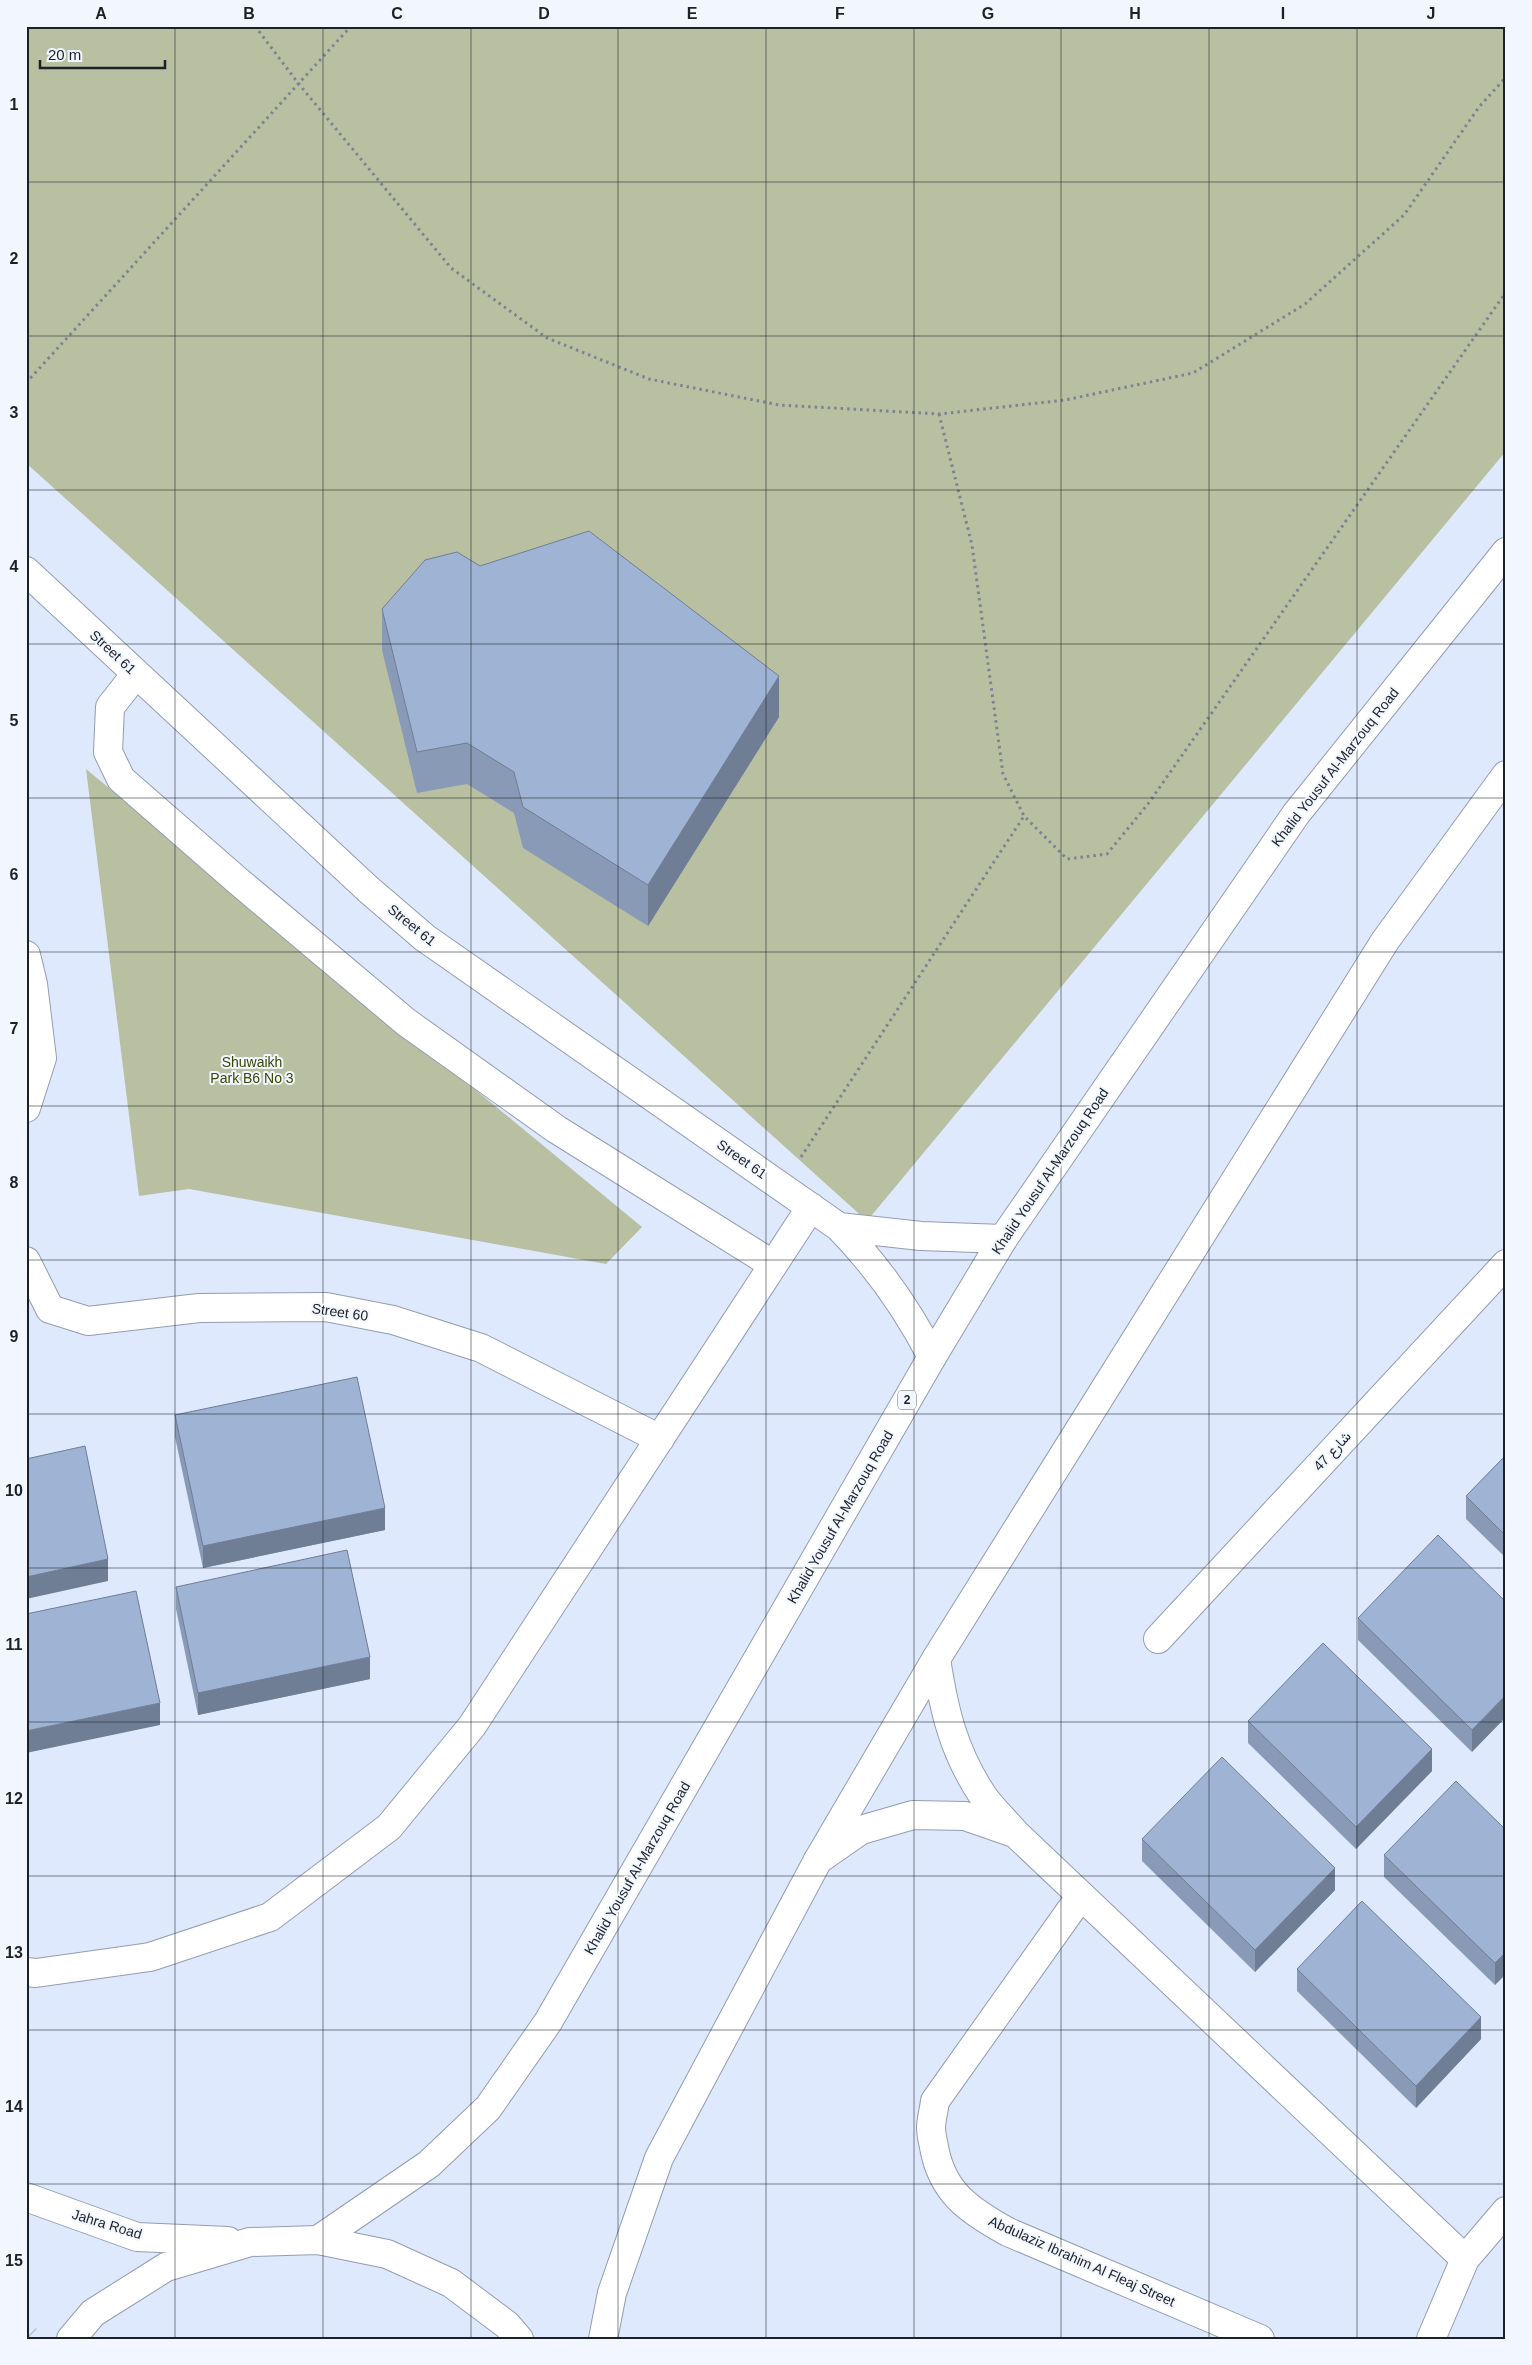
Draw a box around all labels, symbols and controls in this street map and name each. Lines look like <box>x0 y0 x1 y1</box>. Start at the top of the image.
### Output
text: A <box>95 5 107 22</box>
text: B <box>243 5 255 22</box>
text: C <box>391 5 403 22</box>
text: D <box>538 5 550 22</box>
text: E <box>687 5 698 22</box>
text: F <box>835 5 845 22</box>
text: G <box>982 5 994 22</box>
text: H <box>1129 5 1141 22</box>
text: I <box>1281 5 1285 22</box>
text: J <box>1427 5 1435 22</box>
scale bar <box>40 38 165 70</box>
text: 20 m <box>48 46 81 63</box>
text: 1 <box>10 96 19 113</box>
text: 2 <box>10 250 19 267</box>
text: 3 <box>10 404 19 421</box>
text: 4 <box>10 558 19 575</box>
street label: Street 61 <box>87 627 139 677</box>
street label: Khalid Yousuf Al-Marzouq Road <box>1268 684 1402 850</box>
text: 5 <box>10 712 19 729</box>
text: 6 <box>10 866 19 883</box>
street label: Street 61 <box>385 901 439 949</box>
text: 7 <box>10 1020 19 1037</box>
park label: Shuwaikh Park B6 No 3 <box>210 1054 294 1086</box>
street label: Khalid Yousuf Al-Marzouq Road <box>988 1085 1112 1257</box>
street label: Street 61 <box>714 1136 770 1182</box>
text: 8 <box>10 1174 19 1191</box>
street label: Street 60 <box>311 1300 369 1324</box>
text: 9 <box>10 1328 19 1345</box>
road number: 2 <box>898 1390 916 1410</box>
street label: Khalid Yousuf Al-Marzouq Road <box>784 1428 896 1606</box>
street label: شارع 47 <box>1310 1428 1356 1476</box>
text: 10 <box>5 1482 23 1499</box>
text: 11 <box>6 1636 23 1653</box>
street label: Khalid Yousuf Al-Marzouq Road <box>581 1779 693 1957</box>
text: 12 <box>5 1790 23 1807</box>
text: 13 <box>5 1944 23 1961</box>
text: 14 <box>5 2098 23 2115</box>
street label: Jahra Road <box>70 2206 144 2242</box>
street label: Abdulaziz Ibrahim Al Fleaj Street <box>986 2213 1178 2309</box>
text: 15 <box>5 2252 23 2269</box>

